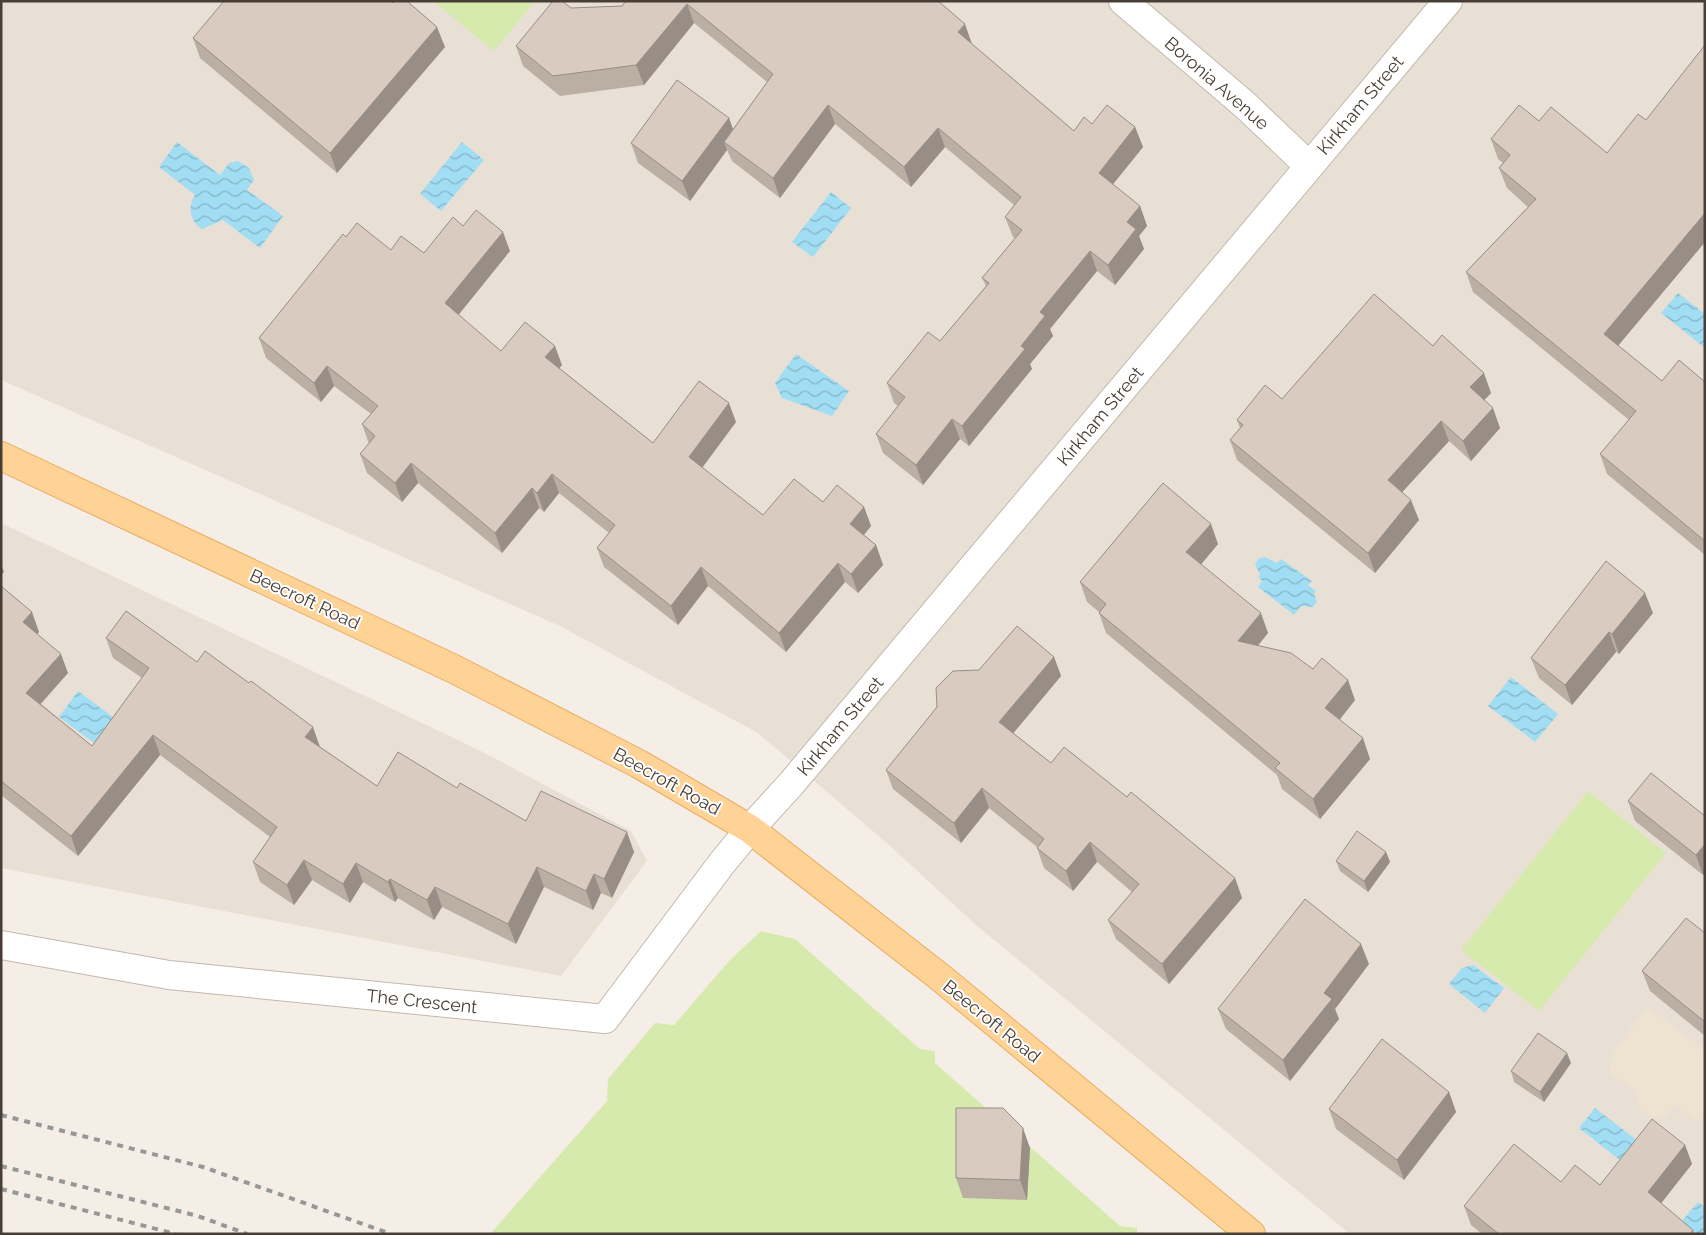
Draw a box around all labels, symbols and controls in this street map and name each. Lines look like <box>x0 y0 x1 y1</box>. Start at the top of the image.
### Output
street label: Boronia Avenue <box>1161 32 1274 134</box>
street label: Kirkham Street <box>1313 51 1407 159</box>
street label: Kirkham Street <box>1053 362 1147 470</box>
street label: Beecroft Road <box>246 564 364 634</box>
street label: Kirkham Street <box>793 672 887 780</box>
street label: Beecroft Road <box>610 743 724 819</box>
street label: Beecroft Road <box>939 975 1045 1067</box>
street label: The Crescent <box>366 985 478 1017</box>

